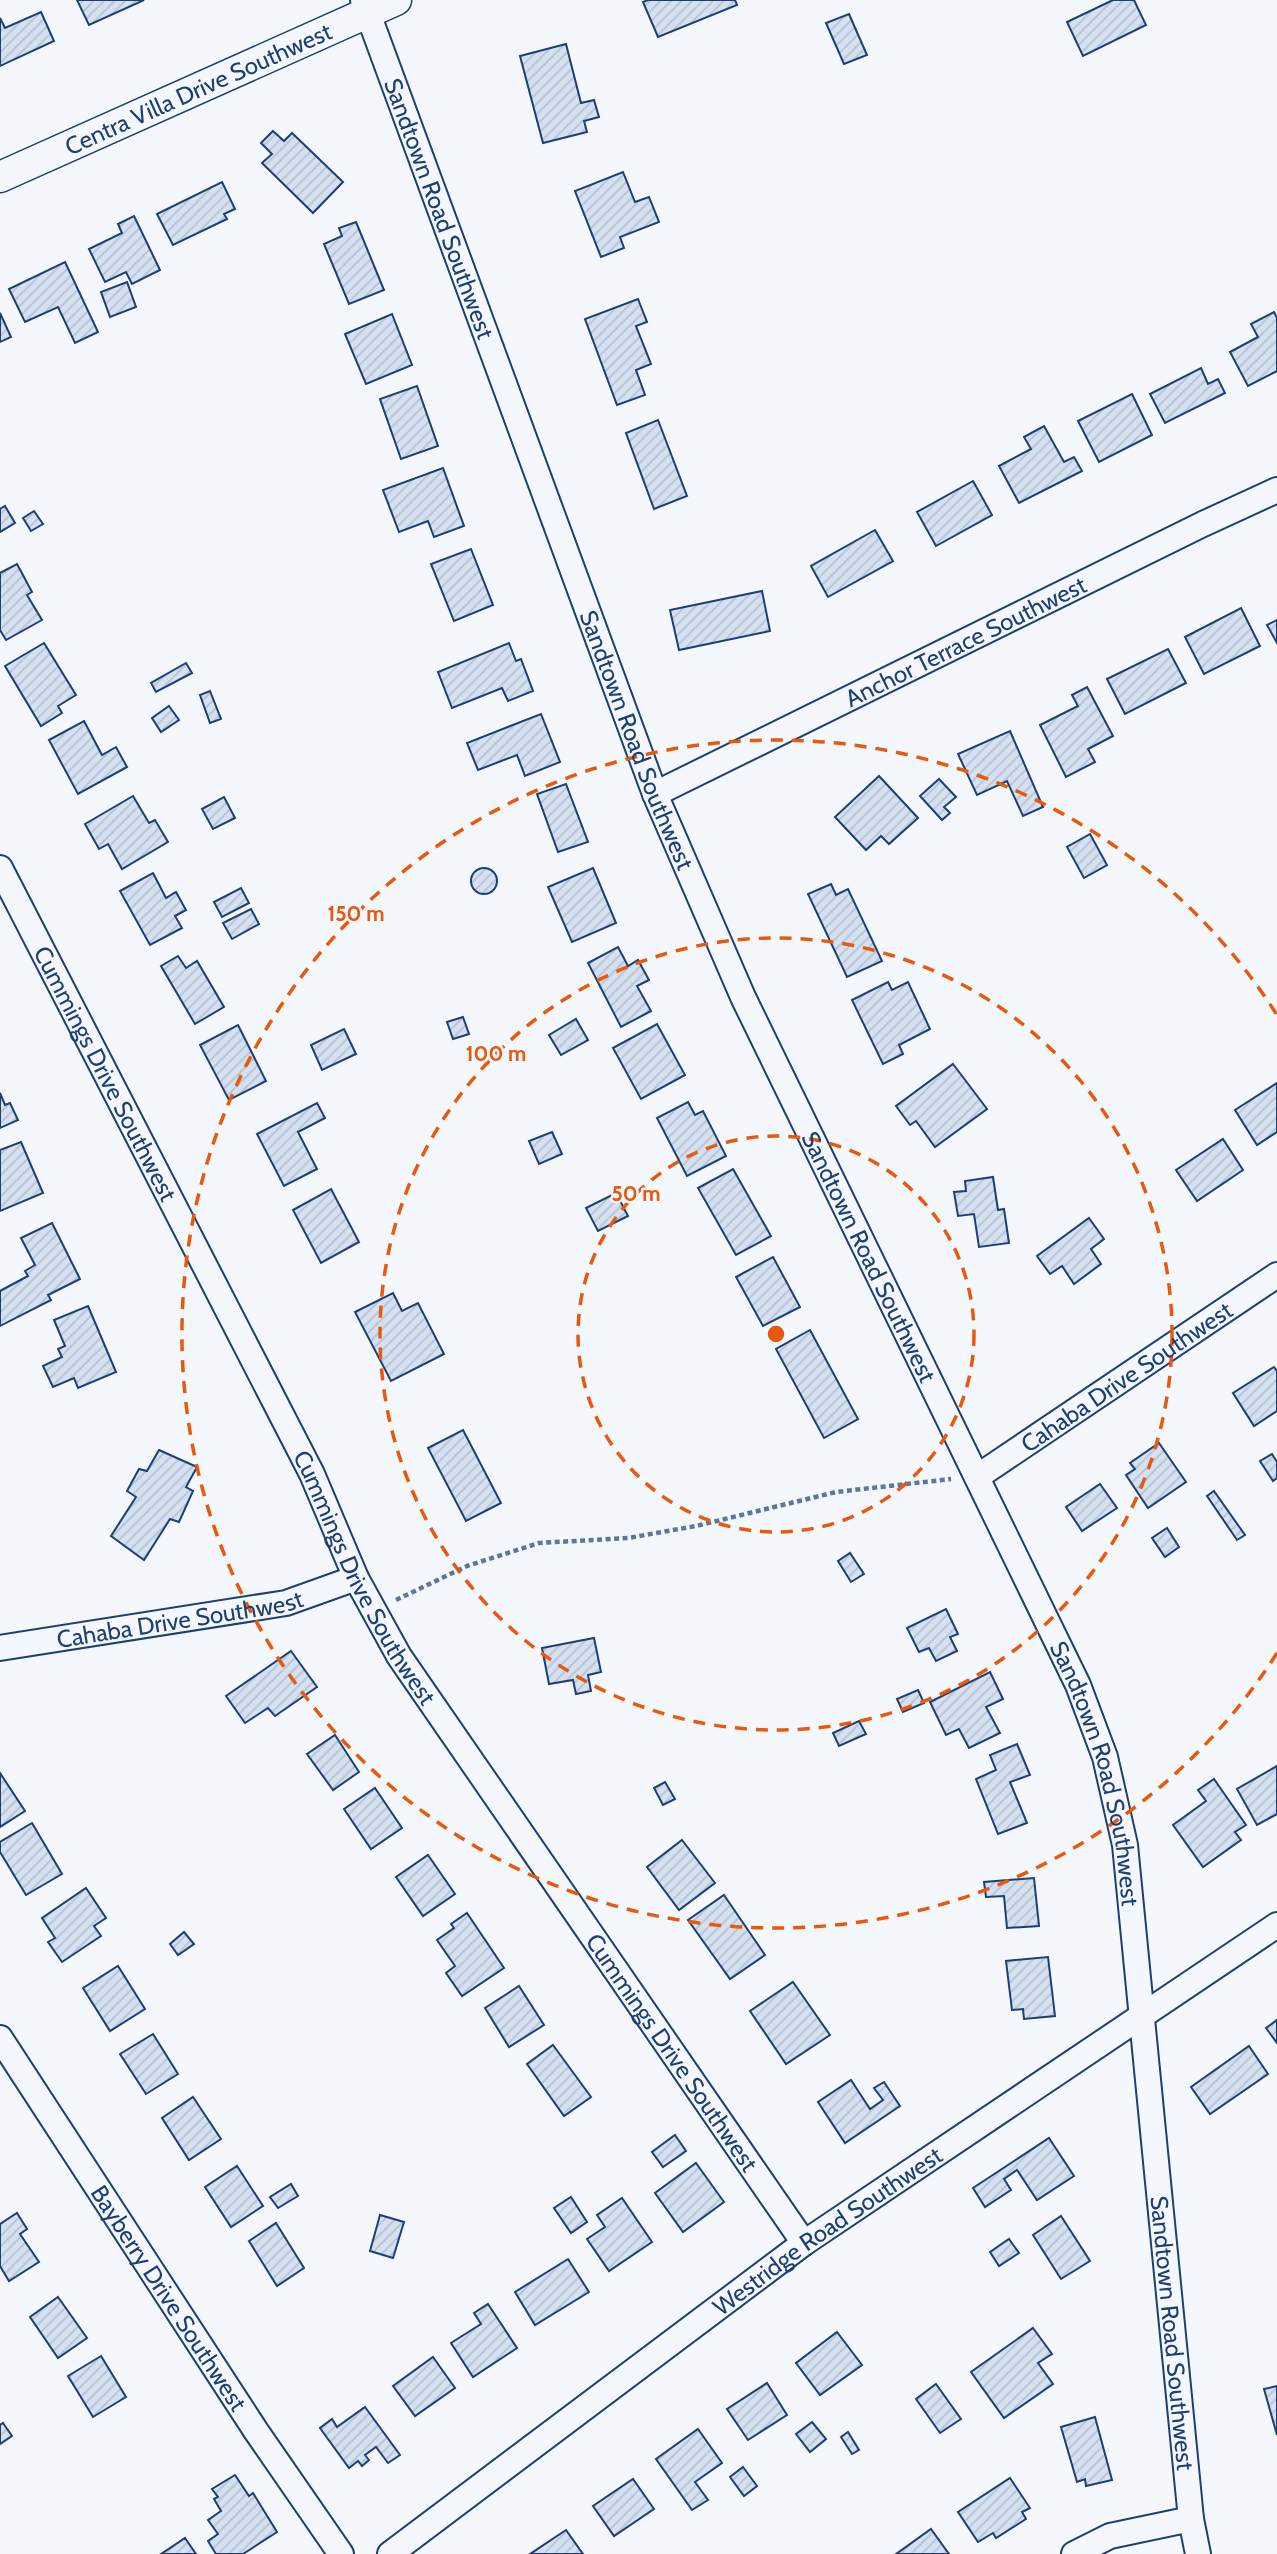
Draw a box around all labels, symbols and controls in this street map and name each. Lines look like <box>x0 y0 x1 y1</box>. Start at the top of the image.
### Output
street label: Centra Villa Drive Southwest <box>60 16 336 161</box>
street label: Sandtown Road Southwest <box>378 74 501 343</box>
street label: Anchor Terrace Southwest <box>840 570 1091 713</box>
street label: Sandtown Road Southwest <box>574 606 700 874</box>
text: 150 m <box>328 901 384 926</box>
street label: Cummings Drive Southwest <box>28 941 183 1206</box>
text: 100 m <box>466 1041 526 1066</box>
street label: Sandtown Road Southwest <box>796 1126 943 1387</box>
text: 50 m <box>611 1181 661 1206</box>
street label: Cahaba Drive Southwest <box>1015 1295 1238 1458</box>
centre of rings <box>764 1322 788 1346</box>
street label: Cummings Drive Southwest <box>288 1445 443 1710</box>
street label: Cahaba Drive Southwest <box>55 1584 307 1653</box>
street label: Sandtown Road Southwest <box>1044 1636 1145 1907</box>
street label: Cummings Drive Southwest <box>580 1928 765 2177</box>
street label: Westridge Road Southwest <box>707 2140 947 2321</box>
street label: Bayberry Drive Southwest <box>85 2179 253 2416</box>
street label: Sandtown Road Southwest <box>1145 2195 1201 2472</box>

